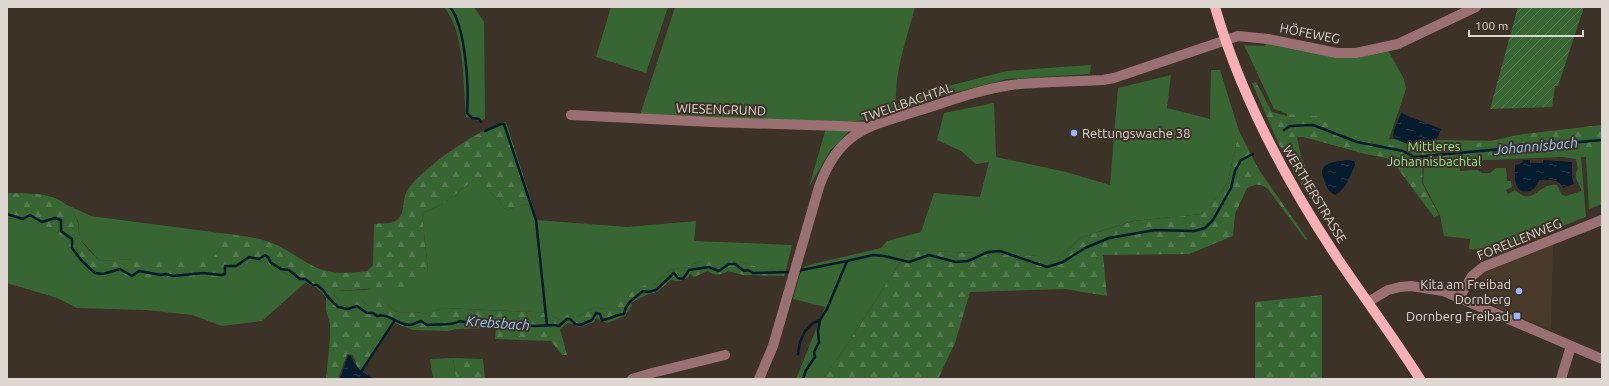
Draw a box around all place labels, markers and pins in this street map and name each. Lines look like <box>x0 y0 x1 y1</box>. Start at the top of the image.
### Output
place label: Rettungswache 38 <box>1082 126 1190 140</box>
marker: Rettungswache 38 <box>1069 128 1079 138</box>
place label: Kita am Freibad Dornberg <box>1420 277 1511 306</box>
marker: Kita am Freibad Dornberg <box>1514 286 1524 296</box>
place label: Dornberg Freibad <box>1406 309 1509 323</box>
marker: Dornberg Freibad <box>1512 311 1522 321</box>

